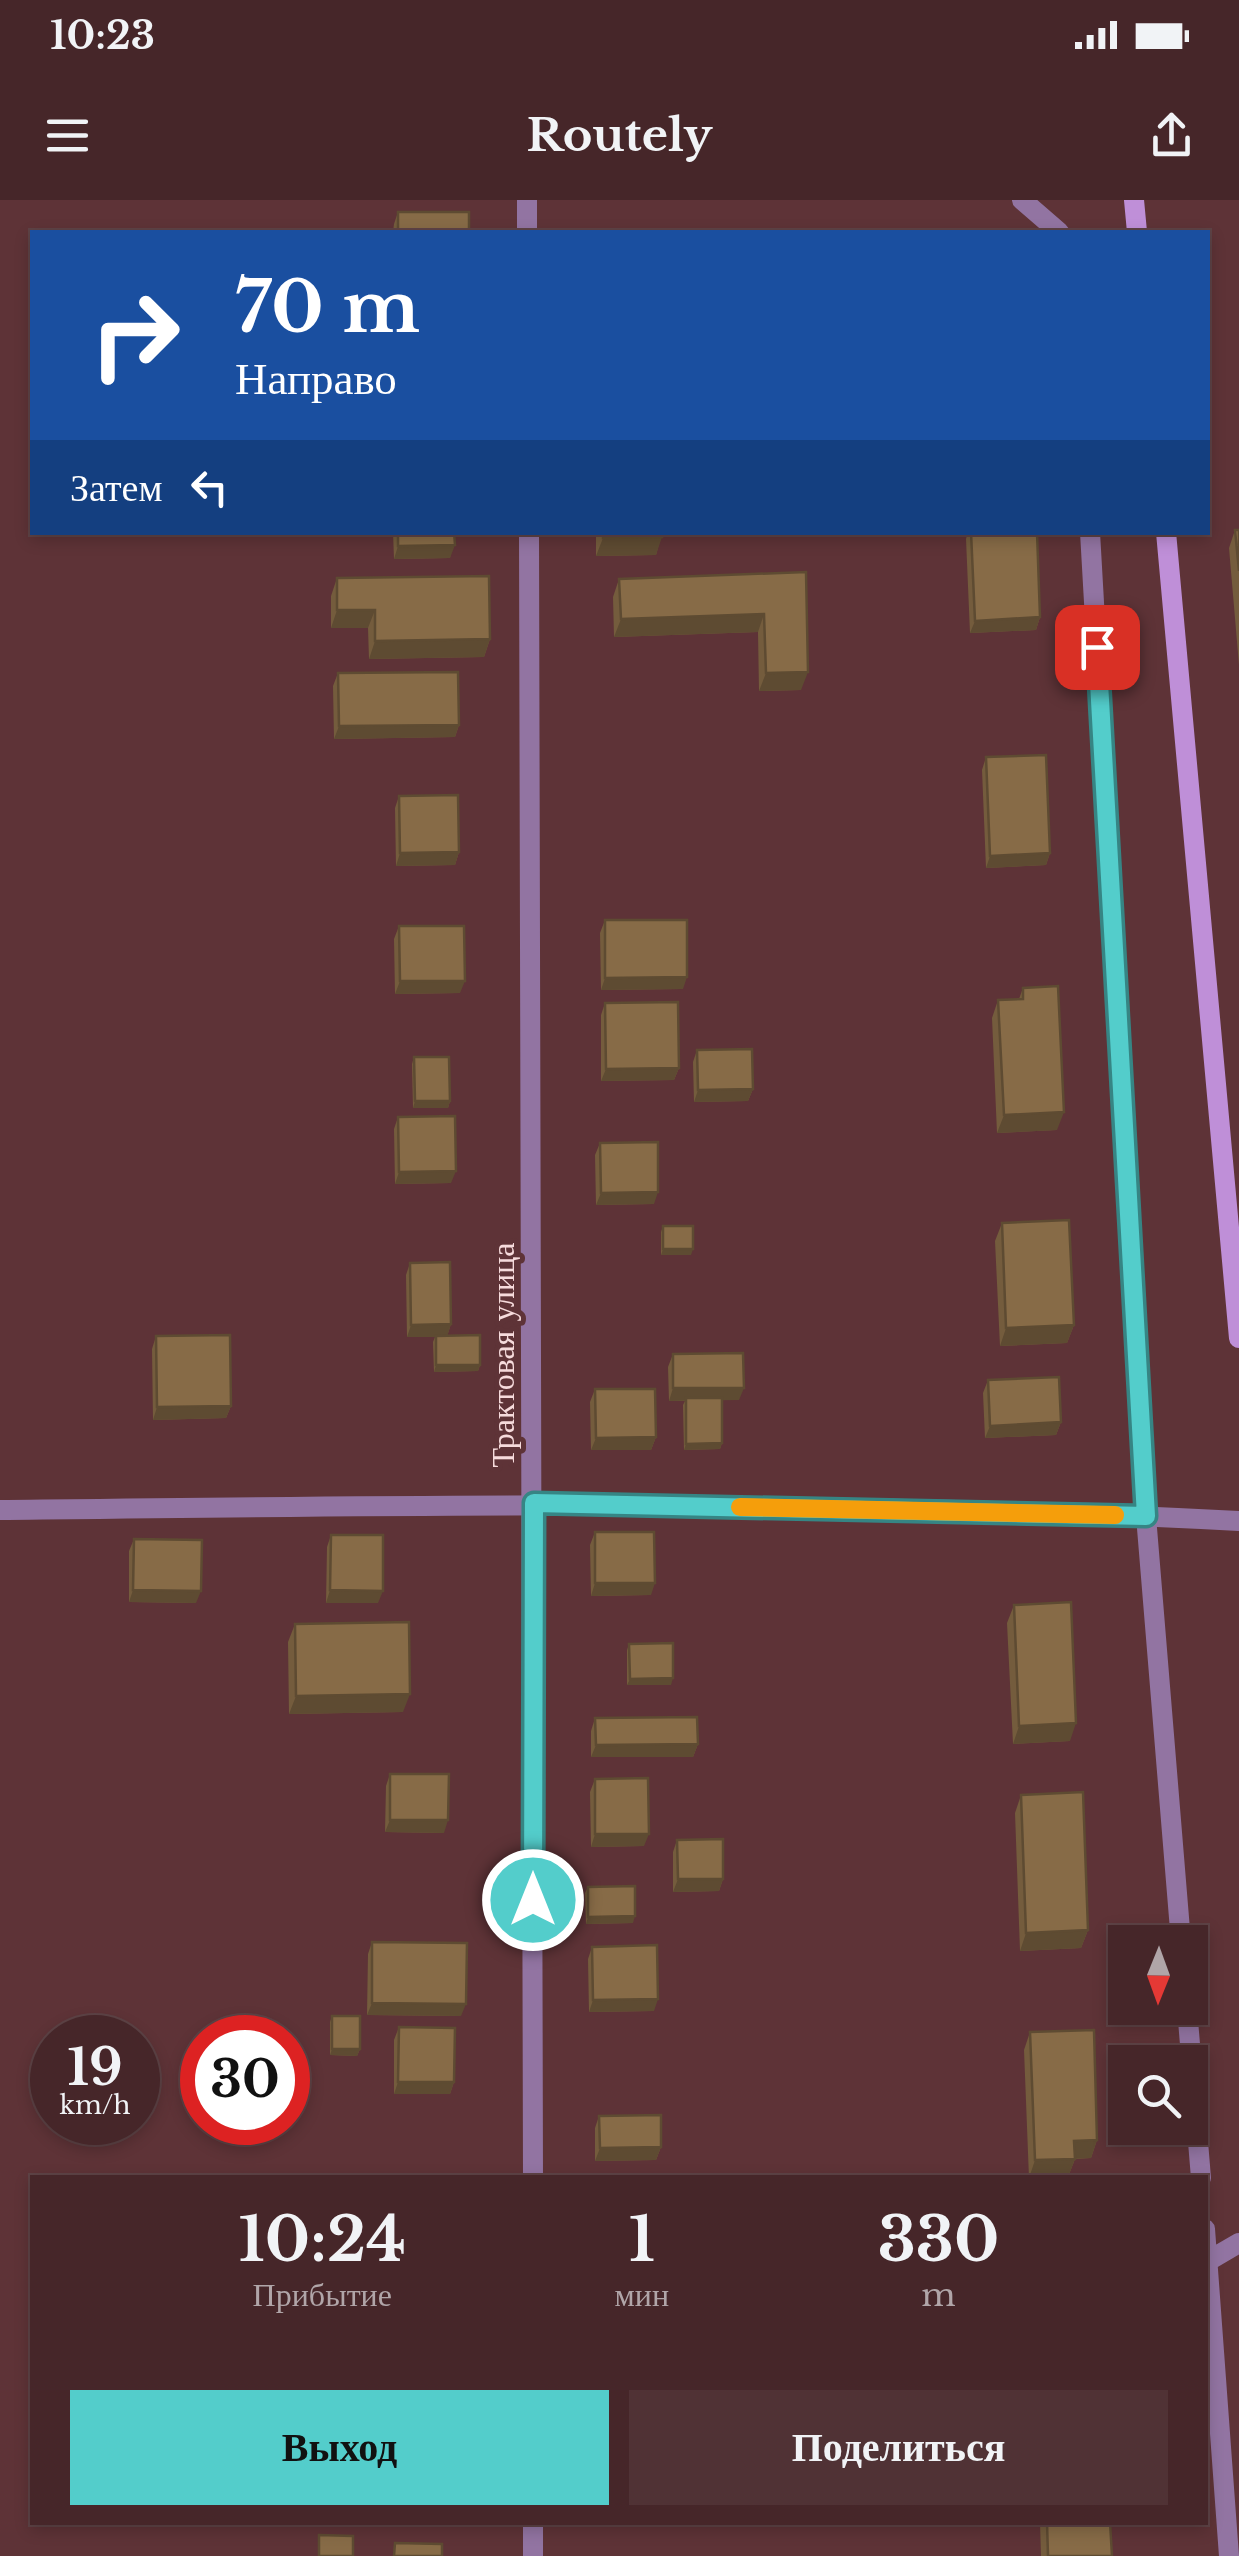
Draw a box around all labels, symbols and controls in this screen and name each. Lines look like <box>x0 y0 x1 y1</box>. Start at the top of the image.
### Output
text: 10:23 <box>50 12 155 59</box>
text: Routely <box>527 107 712 163</box>
icon: menu <box>40 108 95 163</box>
icon: share <box>1144 108 1199 163</box>
text: 70 m <box>235 264 420 351</box>
icon: right <box>70 270 200 400</box>
text: Направо <box>235 350 397 406</box>
icon: left <box>182 460 237 515</box>
text: Затем <box>70 464 162 511</box>
pin <box>1055 605 1140 690</box>
icon: arrive <box>1070 620 1125 675</box>
street label: Трактовая улица <box>483 1242 523 1468</box>
position arrow <box>481 1848 585 1952</box>
north arrow <box>1108 1925 1208 2025</box>
map controls <box>1108 1925 1208 2145</box>
speed limit sign: 30 <box>180 2015 310 2145</box>
text: 19 <box>67 2036 123 2099</box>
button: search <box>1108 2045 1208 2145</box>
text: km/h <box>60 2090 130 2121</box>
text: 10:24 <box>239 2203 406 2277</box>
text: 1 <box>629 2203 655 2277</box>
text: 330 <box>878 2203 999 2277</box>
text: Прибытие <box>253 2275 392 2315</box>
text: мин <box>615 2275 669 2315</box>
text: m <box>921 2275 956 2315</box>
button: Выход <box>70 2390 609 2505</box>
button: Поделиться <box>629 2390 1168 2505</box>

